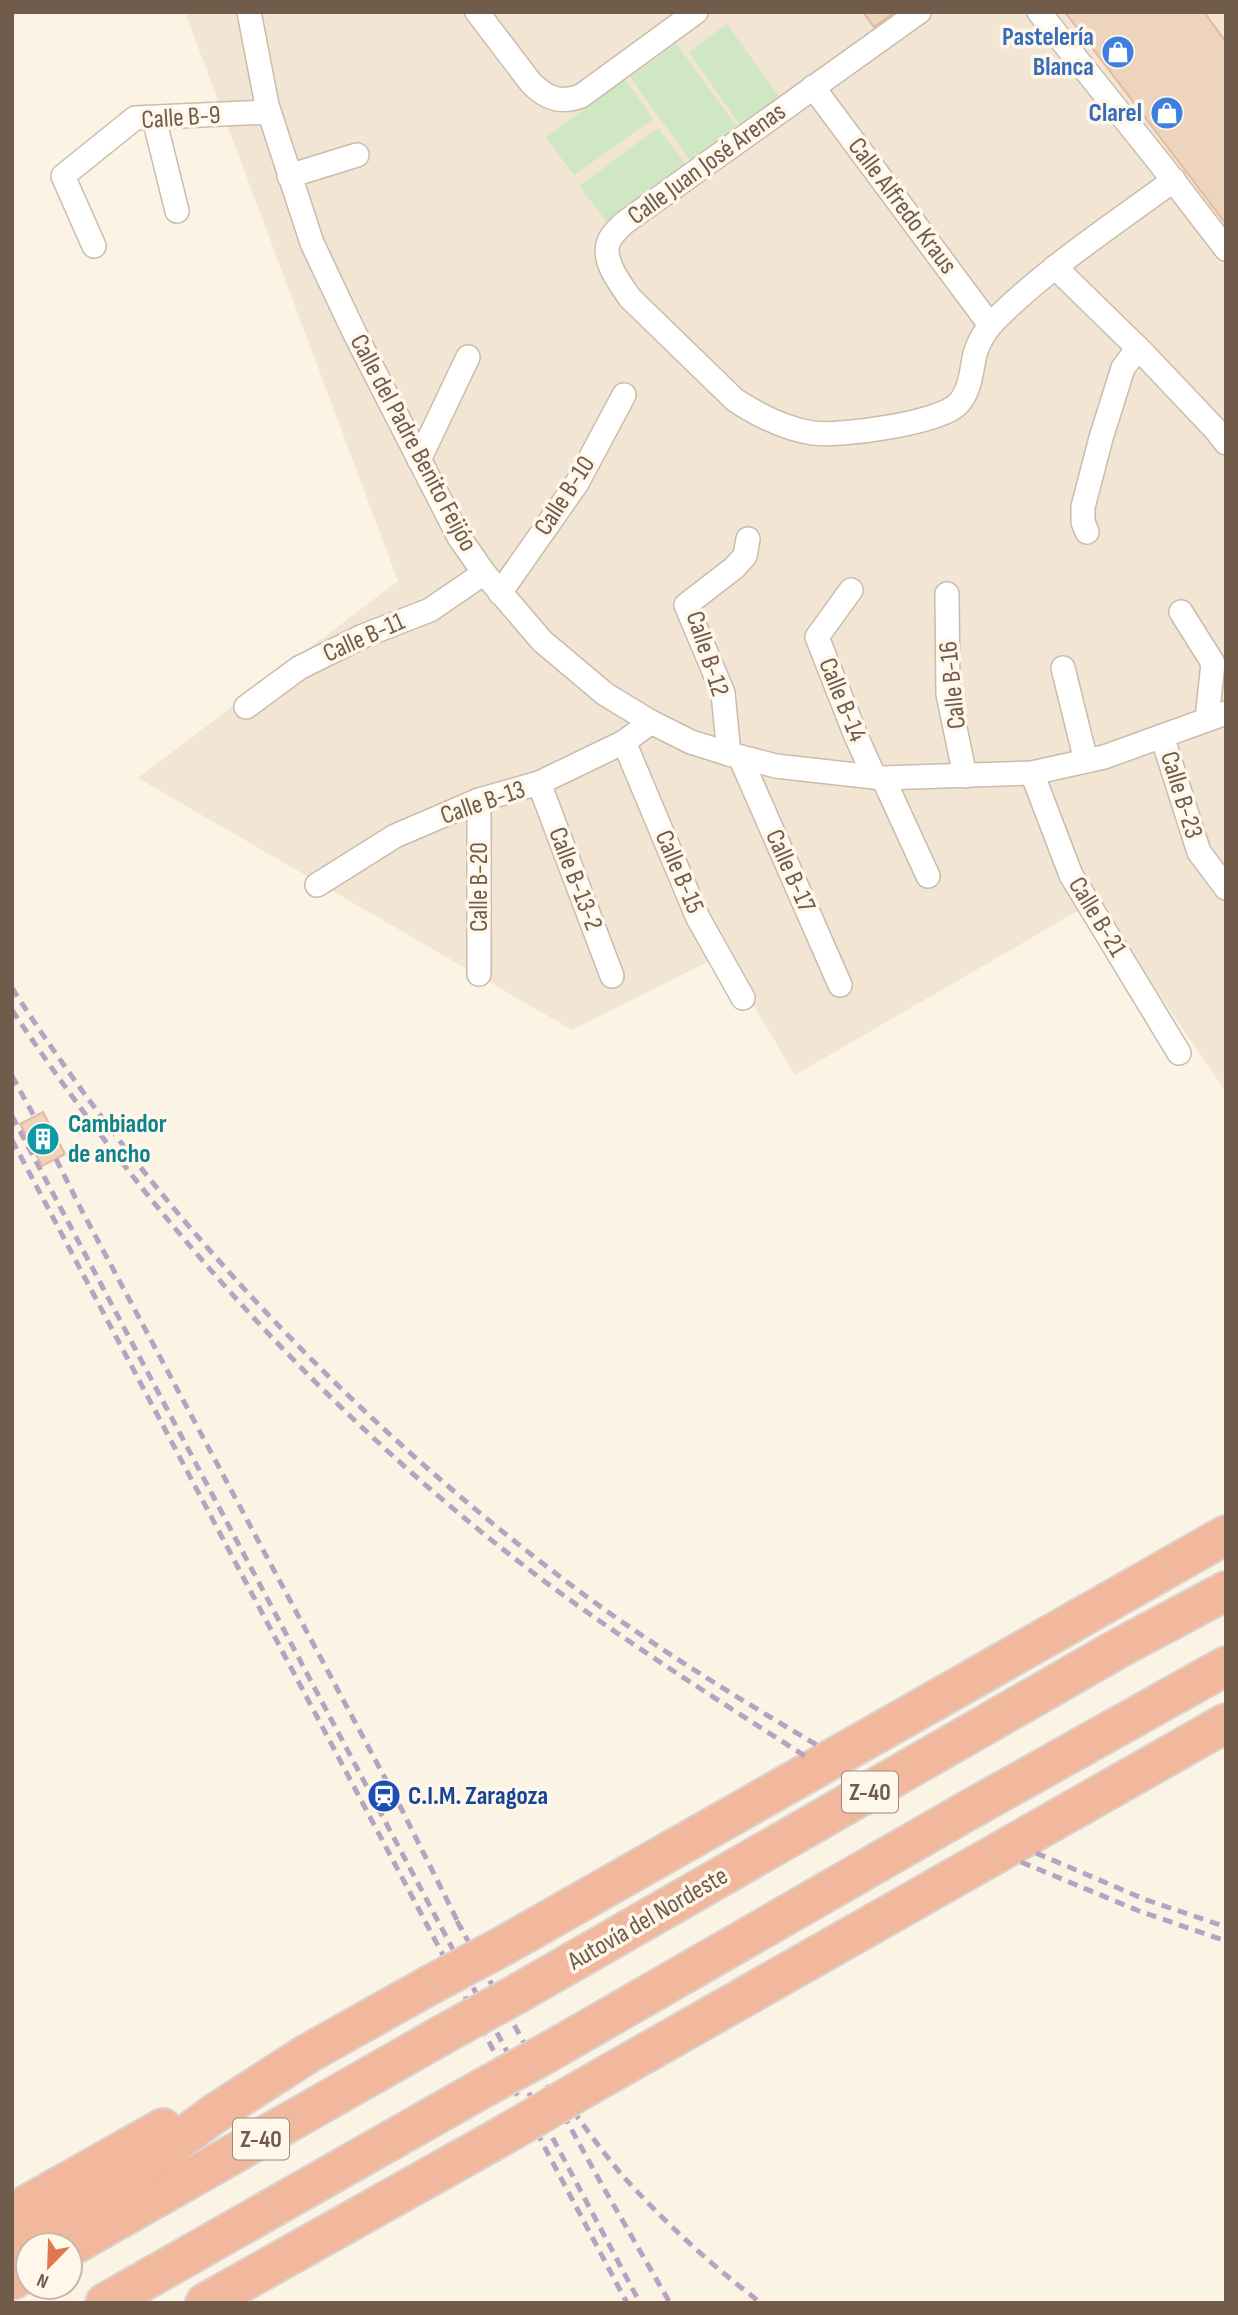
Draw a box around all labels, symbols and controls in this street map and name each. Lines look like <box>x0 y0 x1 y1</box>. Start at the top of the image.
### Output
place label: Pastelería Blanca <box>1002 22 1094 83</box>
shop icon: Pastelería Blanca <box>1099 33 1137 71</box>
shop icon: Clarel <box>1148 94 1186 132</box>
street label: Calle Juan José Arenas <box>622 96 792 232</box>
place label: Clarel <box>1089 98 1142 129</box>
street label: Calle B-9 <box>140 100 222 136</box>
street label: Calle Alfredo Kraus <box>841 132 963 280</box>
street label: Calle del Padre Benito Feijóo <box>343 329 483 557</box>
street label: Calle B-10 <box>528 451 602 541</box>
street label: Calle B-11 <box>319 606 409 670</box>
street label: Calle B-12 <box>679 608 735 700</box>
street label: Calle B-16 <box>933 640 973 730</box>
street label: Calle B-14 <box>811 654 873 747</box>
street label: Calle B-23 <box>1153 748 1209 842</box>
street label: Calle B-13 <box>437 774 529 832</box>
street label: Calle B-13-2 <box>541 823 609 935</box>
street label: Calle B-17 <box>758 825 822 918</box>
street label: Calle B-15 <box>648 826 710 918</box>
street label: Calle B-20 <box>464 842 495 932</box>
street label: Calle B-21 <box>1061 872 1133 962</box>
place label: Cambiador de ancho <box>68 1109 167 1170</box>
building icon: Cambiador de ancho <box>24 1120 62 1158</box>
road number: Z-40 <box>842 1772 898 1812</box>
station icon: C.I.M. Zaragoza <box>365 1777 403 1815</box>
place label: C.I.M. Zaragoza <box>408 1781 548 1812</box>
street label: Autovía del Nordeste <box>562 1861 733 1978</box>
road number: Z-40 <box>233 2118 289 2160</box>
north arrow <box>14 2231 84 2301</box>
text: N <box>34 2268 52 2293</box>

